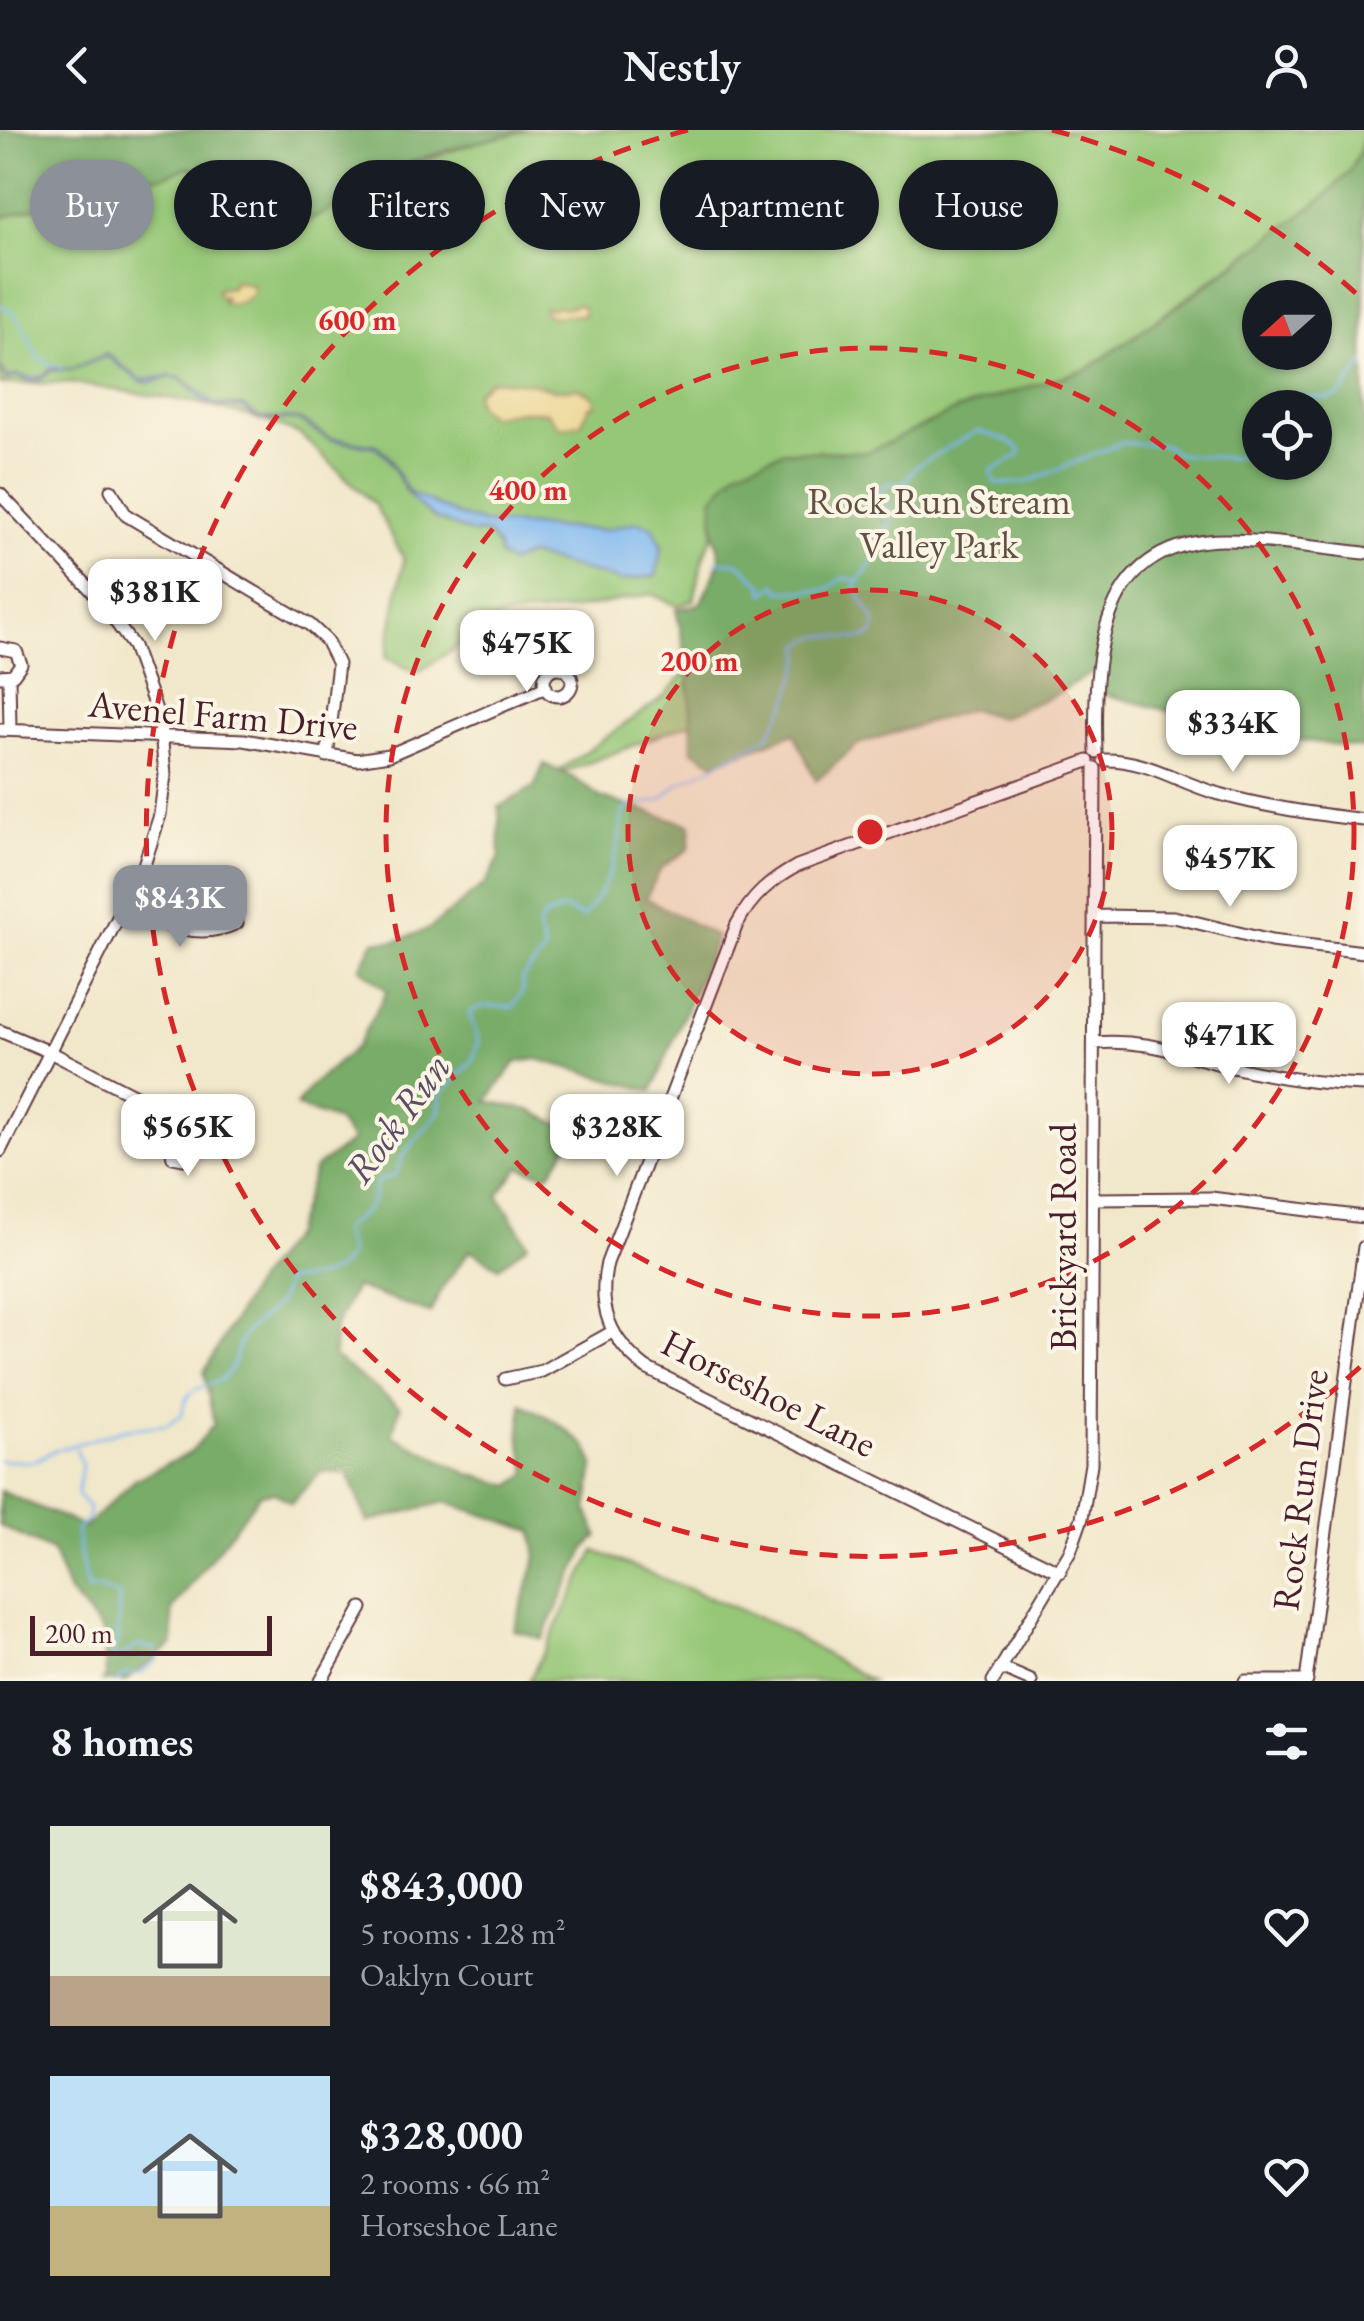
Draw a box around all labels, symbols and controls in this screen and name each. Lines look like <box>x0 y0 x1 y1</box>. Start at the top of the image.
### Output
text: Nestly <box>623 36 741 94</box>
icon: back <box>50 38 105 93</box>
icon: person <box>1259 38 1314 93</box>
chip: Buy <box>30 160 154 250</box>
chip: Rent <box>174 160 312 250</box>
chip: Filters <box>332 160 485 250</box>
chip: New <box>505 160 640 250</box>
chip: Apartment <box>660 160 879 250</box>
chip: House <box>899 160 1058 250</box>
north arrow <box>1242 280 1332 370</box>
map controls <box>1242 280 1332 480</box>
text: 600 m <box>318 300 396 339</box>
button: locate <box>1242 390 1332 480</box>
text: 400 m <box>489 470 567 509</box>
park label: Rock Run Stream Valley Park <box>807 476 1071 569</box>
pin: $381K <box>85 559 225 644</box>
text: $381K <box>110 570 200 612</box>
pin: $475K <box>457 610 597 695</box>
text: $475K <box>482 621 572 663</box>
text: 200 m <box>660 641 738 680</box>
street label: Avenel Farm Drive <box>85 678 360 751</box>
pin: $334K <box>1163 690 1303 775</box>
text: $334K <box>1188 701 1278 743</box>
centre of rings <box>852 814 888 850</box>
pin: $457K <box>1160 825 1300 910</box>
text: $457K <box>1185 836 1275 878</box>
pin: $843K <box>110 865 250 950</box>
text: $843K <box>135 876 225 918</box>
pin: $471K <box>1159 1002 1299 1087</box>
text: $471K <box>1184 1013 1274 1055</box>
water label: Rock Run <box>332 1042 462 1194</box>
pin: $565K <box>118 1094 258 1179</box>
pin: $328K <box>547 1094 687 1179</box>
text: $565K <box>143 1105 233 1147</box>
text: $328K <box>572 1105 662 1147</box>
street label: Brickyard Road <box>1038 1122 1087 1351</box>
street label: Horseshoe Lane <box>654 1317 885 1468</box>
street label: Rock Run Drive <box>1260 1366 1339 1613</box>
scale bar <box>30 1611 272 1656</box>
text: 200 m <box>45 1615 113 1651</box>
text: 8 homes <box>50 1714 193 1769</box>
icon: filters <box>1259 1714 1314 1769</box>
text: $843,000 <box>360 1857 523 1912</box>
icon: home <box>130 1866 250 1986</box>
icon: heart <box>1259 1899 1314 1954</box>
text: 5 rooms · 128 m² <box>360 1912 566 1954</box>
text: Oaklyn Court <box>360 1954 533 1996</box>
text: $328,000 <box>360 2107 523 2162</box>
icon: home <box>130 2116 250 2236</box>
icon: heart <box>1259 2149 1314 2204</box>
text: 2 rooms · 66 m² <box>360 2162 550 2204</box>
text: Horseshoe Lane <box>360 2204 558 2246</box>

